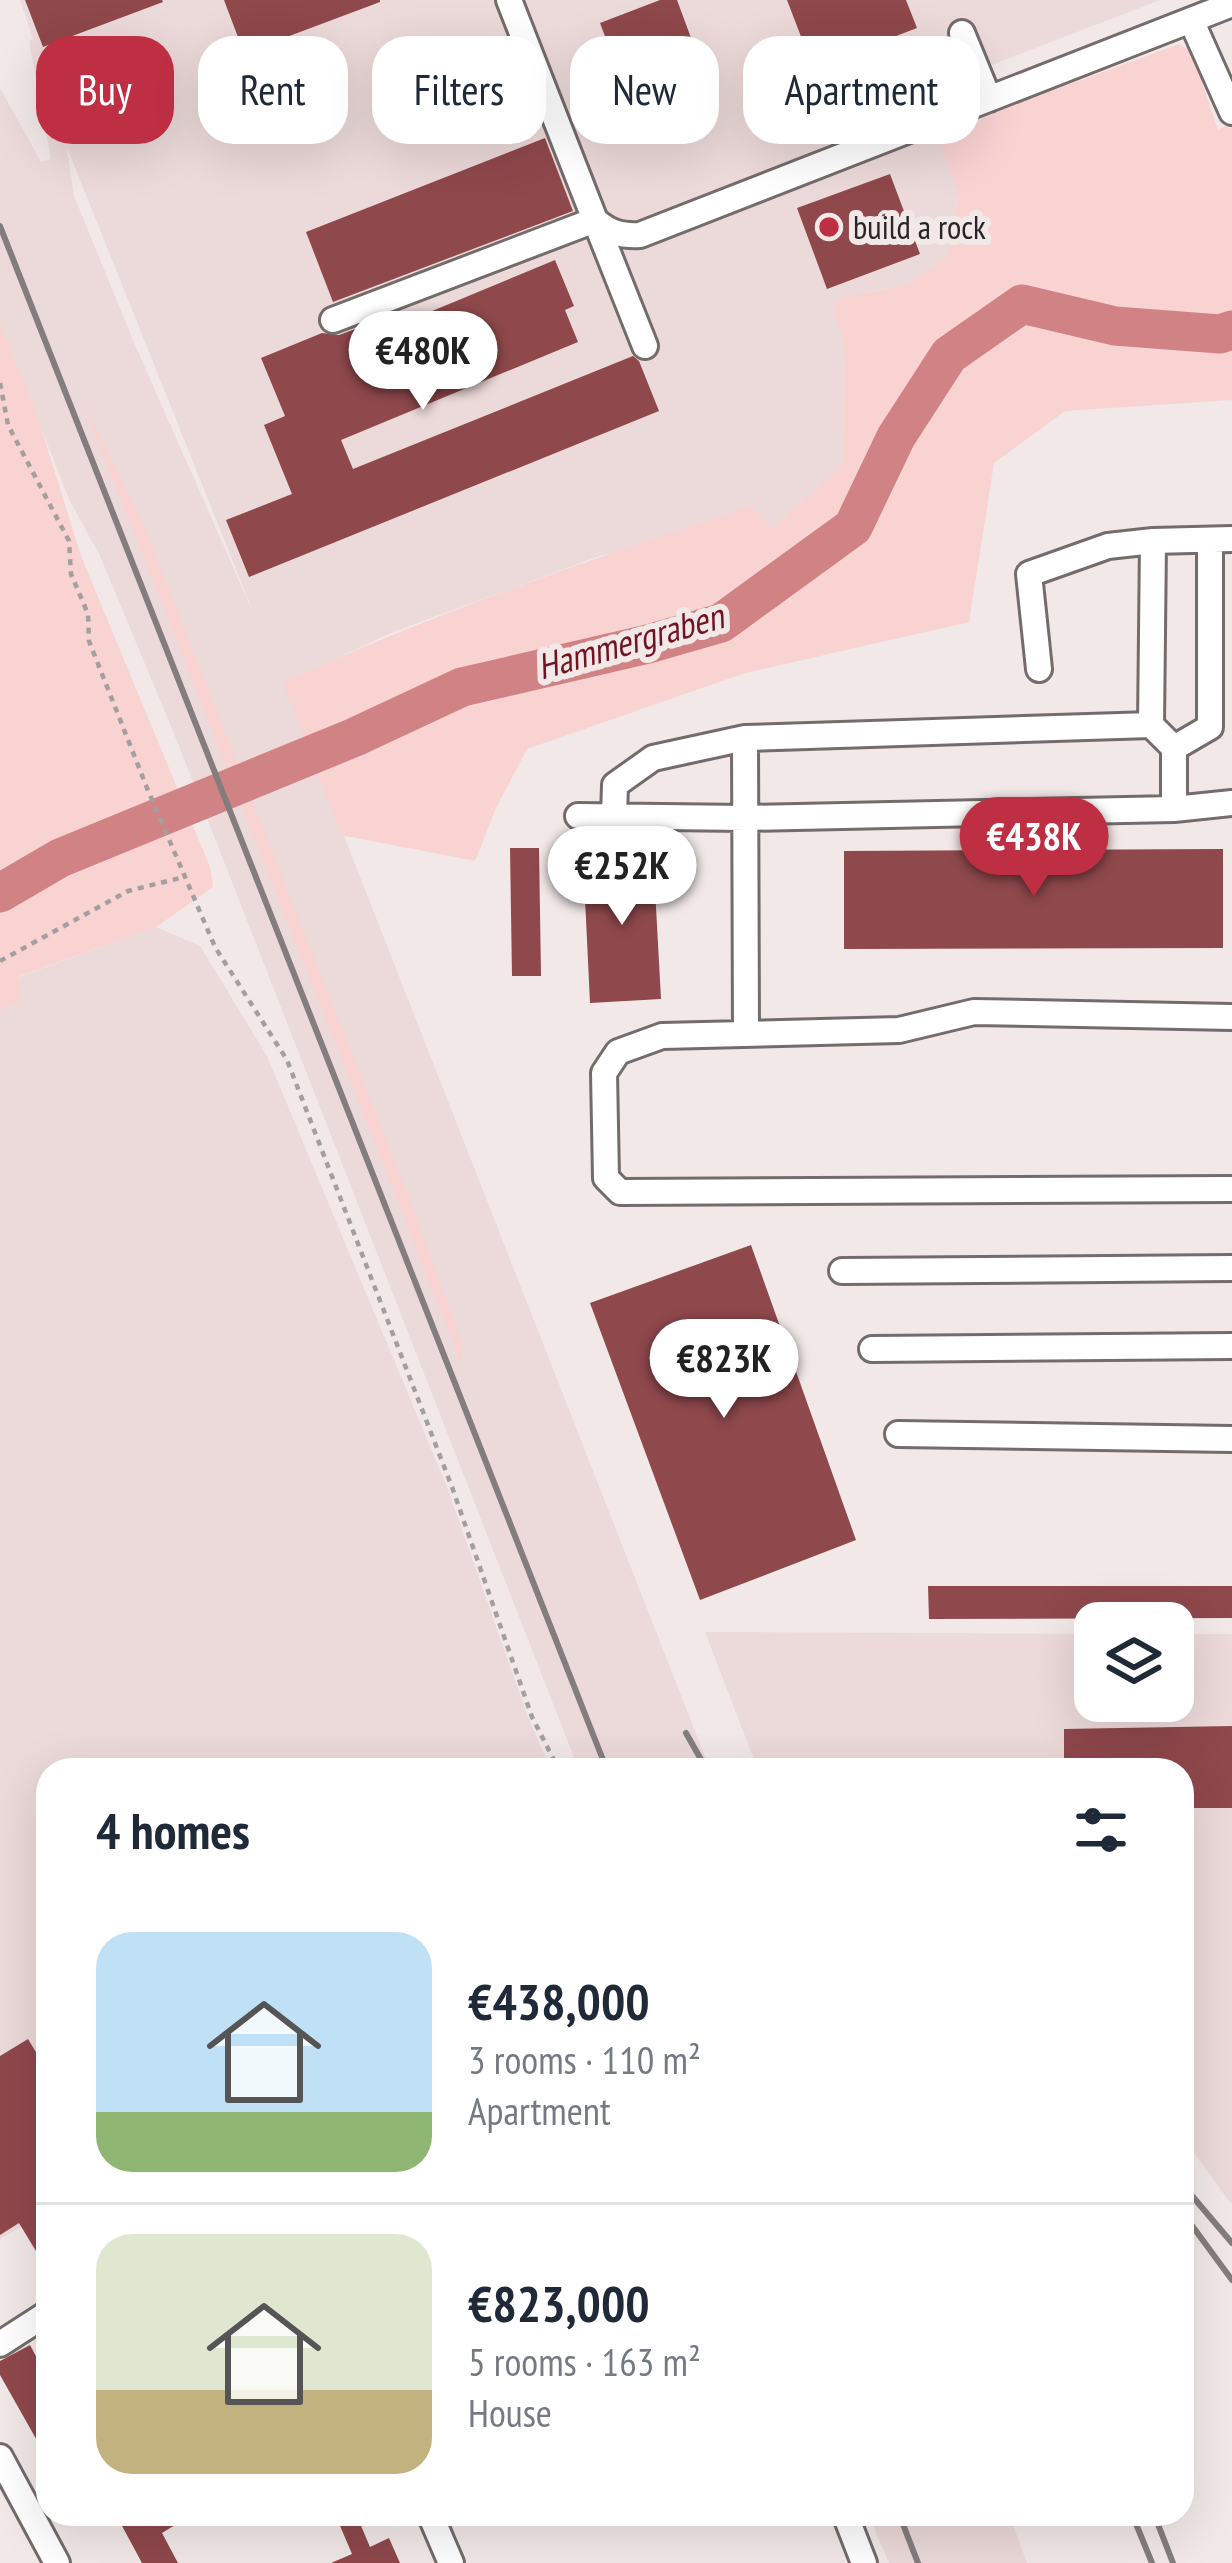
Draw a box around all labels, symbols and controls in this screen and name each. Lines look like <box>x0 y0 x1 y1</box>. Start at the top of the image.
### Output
chip: Buy <box>36 36 174 144</box>
chip: Rent <box>198 36 348 144</box>
chip: Filters <box>372 36 546 144</box>
chip: New <box>570 36 719 144</box>
chip: Apartment <box>743 36 980 144</box>
place label: build a rock <box>853 205 986 248</box>
marker: build a rock <box>816 214 842 240</box>
pin: €480K <box>339 311 507 413</box>
text: €480K <box>376 324 470 375</box>
water label: Hammergraben <box>531 591 730 689</box>
pin: €438K <box>950 797 1118 899</box>
text: €438K <box>987 810 1081 861</box>
pin: €252K <box>538 826 706 928</box>
text: €252K <box>575 839 669 890</box>
pin: €823K <box>640 1319 808 1421</box>
text: €823K <box>677 1332 771 1383</box>
map controls <box>1074 1602 1194 1722</box>
button: layers <box>1074 1602 1194 1722</box>
text: 4 homes <box>96 1797 250 1863</box>
icon: filters <box>1068 1797 1134 1863</box>
text: €438,000 <box>468 1968 650 2034</box>
icon: home <box>192 1980 336 2124</box>
text: 3 rooms · 110 m² <box>468 2034 701 2085</box>
text: Apartment <box>468 2085 611 2136</box>
text: €823,000 <box>468 2270 650 2336</box>
icon: home <box>192 2282 336 2426</box>
text: 5 rooms · 163 m² <box>468 2336 701 2387</box>
text: House <box>468 2387 552 2438</box>

